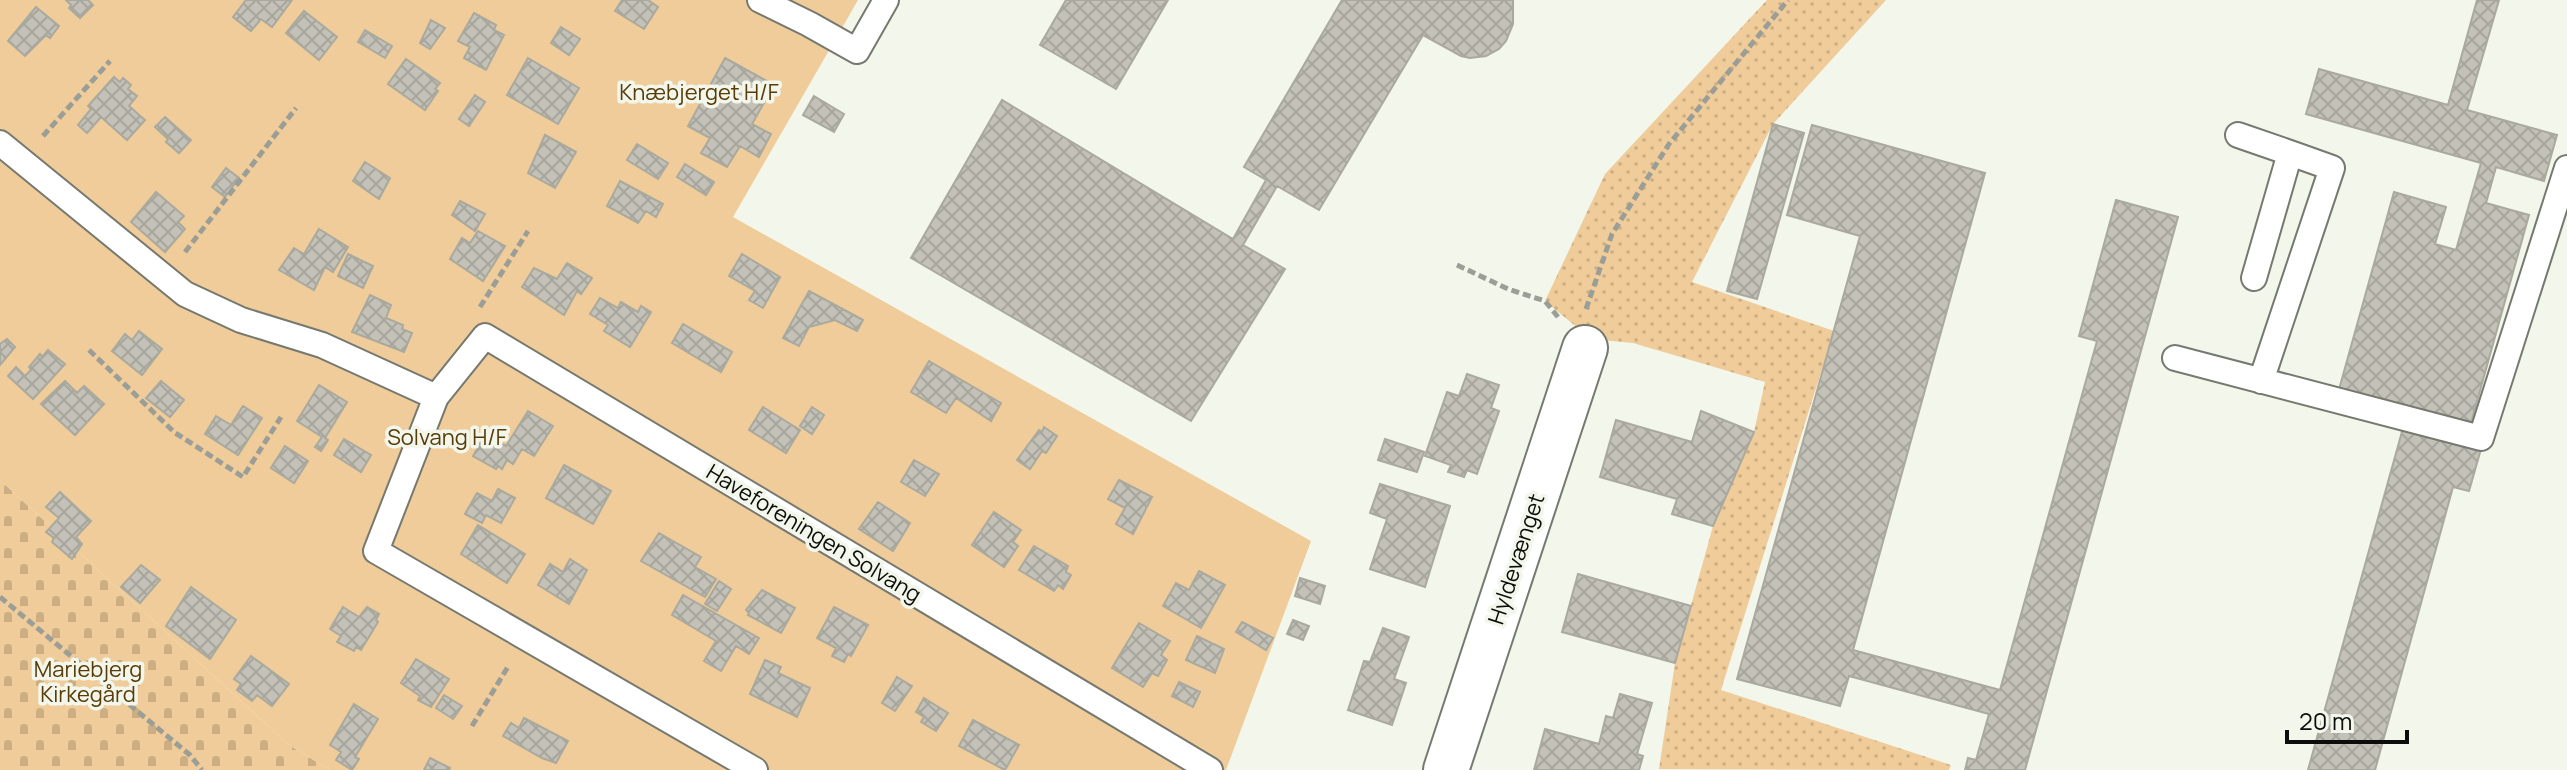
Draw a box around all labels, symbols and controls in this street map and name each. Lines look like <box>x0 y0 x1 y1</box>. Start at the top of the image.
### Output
park label: Knæbjerget H/F <box>619 77 779 107</box>
park label: Solvang H/F <box>387 422 507 452</box>
street label: Haveforeningen Solvang <box>701 457 927 609</box>
street label: Hyldevænget <box>1481 490 1551 628</box>
park label: Mariebjerg Kirkegård <box>34 654 142 709</box>
scale bar <box>2287 694 2407 744</box>
text: 20 m <box>2299 704 2352 737</box>

